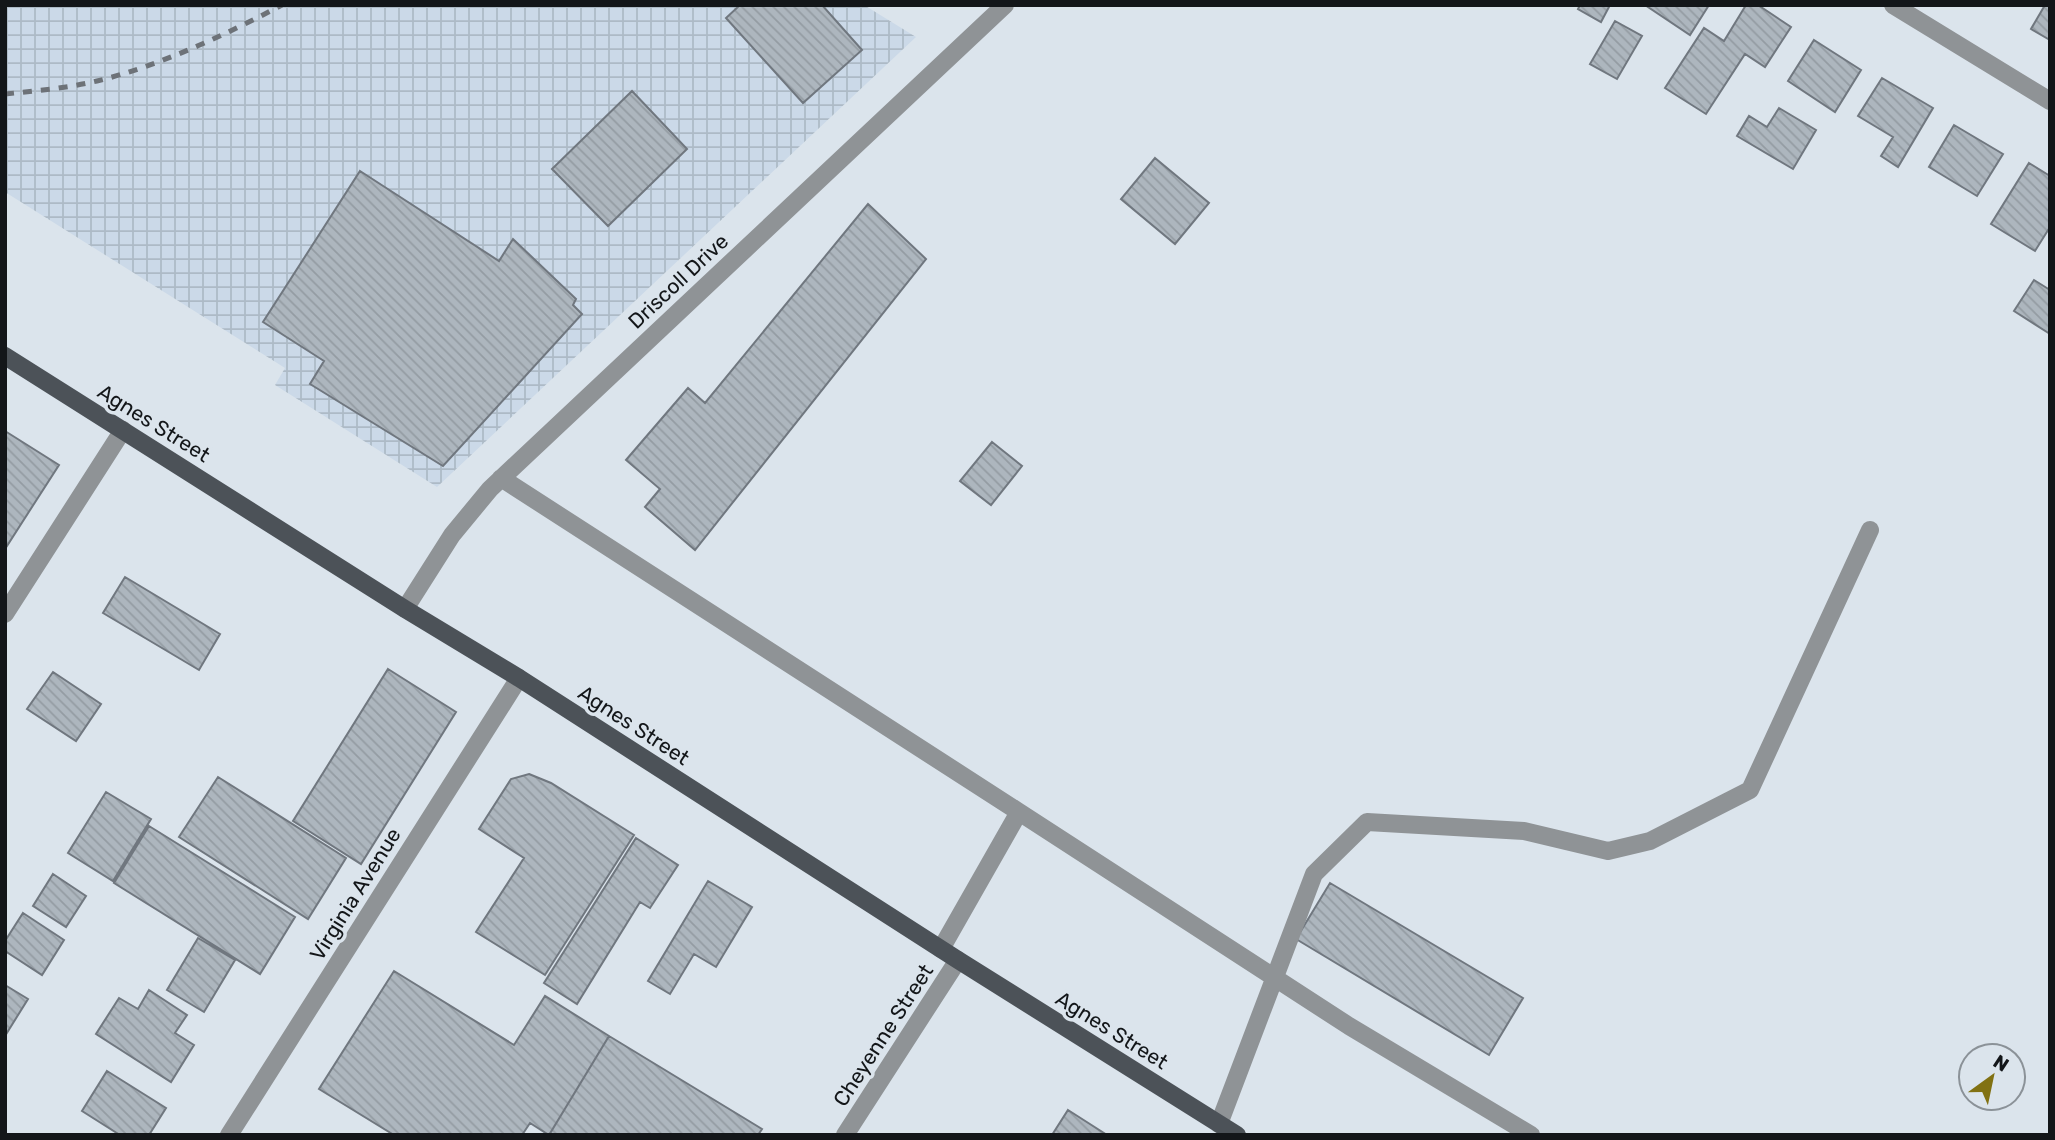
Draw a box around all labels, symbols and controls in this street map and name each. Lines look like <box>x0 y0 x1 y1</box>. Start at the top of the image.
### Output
street label: Driscoll Drive <box>623 228 733 334</box>
street label: Agnes Street <box>93 379 215 467</box>
street label: Agnes Street <box>574 680 694 770</box>
street label: Virginia Avenue <box>304 823 406 965</box>
street label: Cheyenne Street <box>828 959 938 1111</box>
street label: Agnes Street <box>1051 986 1173 1074</box>
north arrow <box>1957 1042 2027 1112</box>
text: N <box>1989 1050 2013 1077</box>

